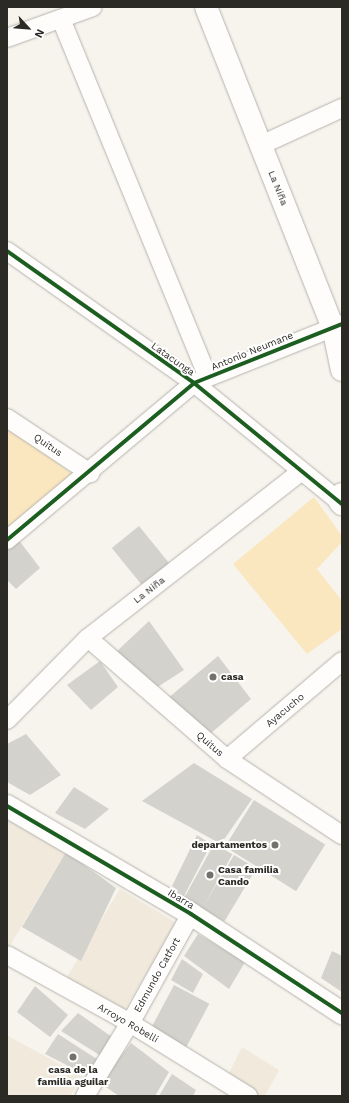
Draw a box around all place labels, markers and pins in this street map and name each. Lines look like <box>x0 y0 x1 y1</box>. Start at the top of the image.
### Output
place label: casa <box>221 671 244 683</box>
marker: casa <box>208 672 218 682</box>
place label: departamentos <box>191 839 267 851</box>
marker: departamentos <box>270 840 280 850</box>
place label: Casa familia Cando <box>218 863 279 886</box>
marker: Casa familia Cando <box>205 870 215 880</box>
marker: casa de la familia aguilar <box>68 1052 78 1062</box>
place label: casa de la familia aguilar <box>38 1063 108 1086</box>

